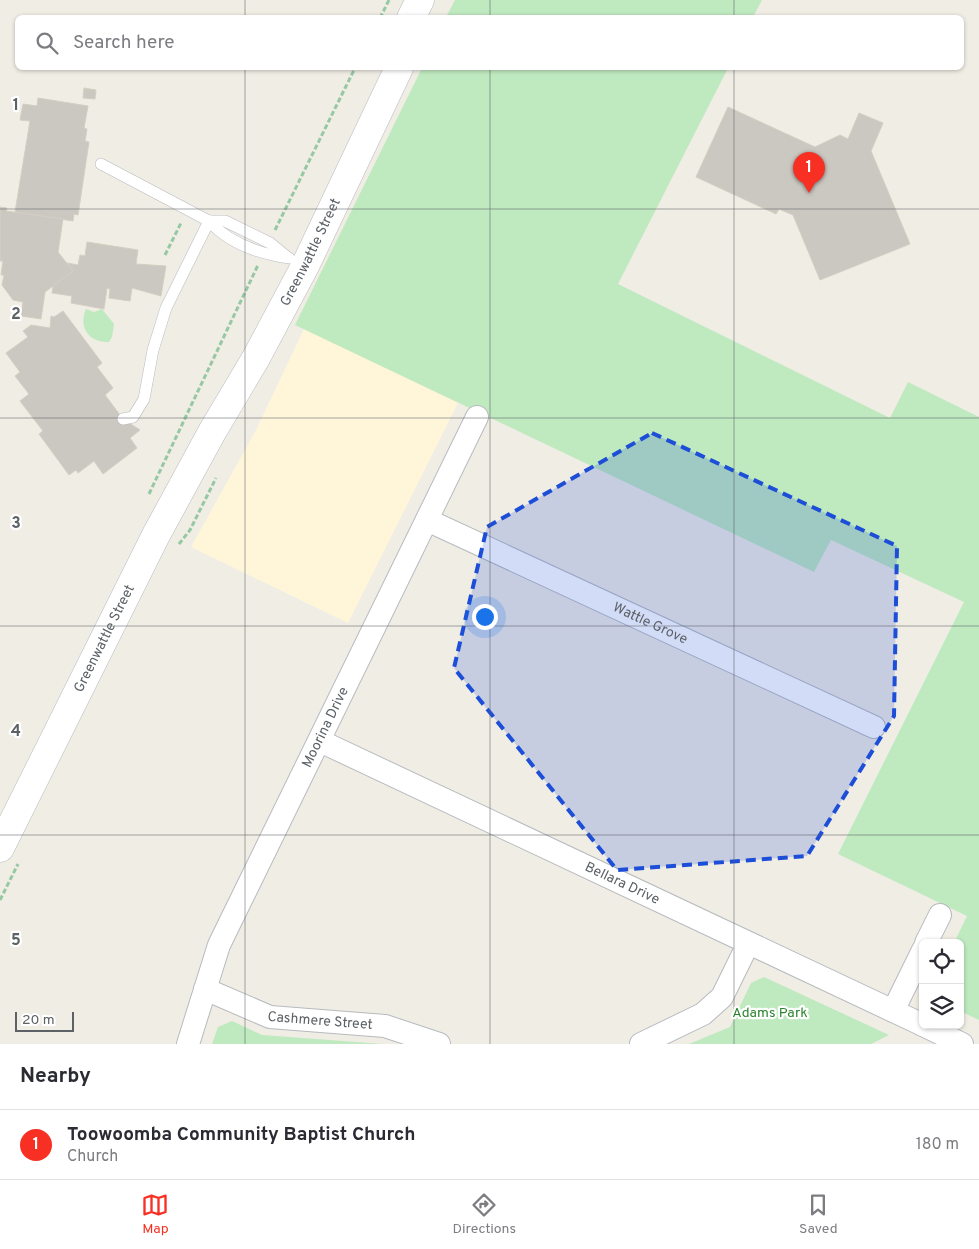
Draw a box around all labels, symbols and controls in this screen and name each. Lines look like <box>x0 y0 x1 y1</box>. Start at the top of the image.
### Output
search box <box>15 15 964 70</box>
icon: search <box>33 29 61 57</box>
text: Search here <box>73 31 175 55</box>
text: 1 <box>13 96 19 116</box>
pin: 1 <box>793 152 825 193</box>
street label: Greenwattle Street <box>277 196 344 309</box>
text: 2 <box>11 305 21 325</box>
text: 3 <box>11 514 21 534</box>
street label: Greenwattle Street <box>70 582 138 695</box>
street label: Wattle Grove <box>610 599 690 648</box>
your location <box>472 604 498 630</box>
street label: Moorina Drive <box>298 684 352 771</box>
text: 4 <box>11 722 21 742</box>
street label: Bellara Drive <box>582 858 662 908</box>
text: 5 <box>11 931 21 951</box>
map controls <box>919 939 964 1029</box>
button: locate <box>919 939 964 984</box>
button: layers <box>919 984 964 1029</box>
park label: Adams Park <box>732 1005 808 1022</box>
street label: Cashmere Street <box>267 1008 373 1034</box>
scale bar <box>15 1009 74 1032</box>
text: 20 m <box>22 1012 55 1029</box>
text: Nearby <box>20 1063 91 1090</box>
text: Toowoomba Community Baptist Church <box>67 1123 416 1147</box>
text: 1 <box>33 1135 39 1155</box>
text: 180 m <box>916 1135 959 1155</box>
text: Church <box>67 1147 118 1167</box>
tab: Map <box>141 1191 169 1238</box>
tab: Directions <box>452 1191 516 1238</box>
tab: Saved <box>799 1191 838 1238</box>

